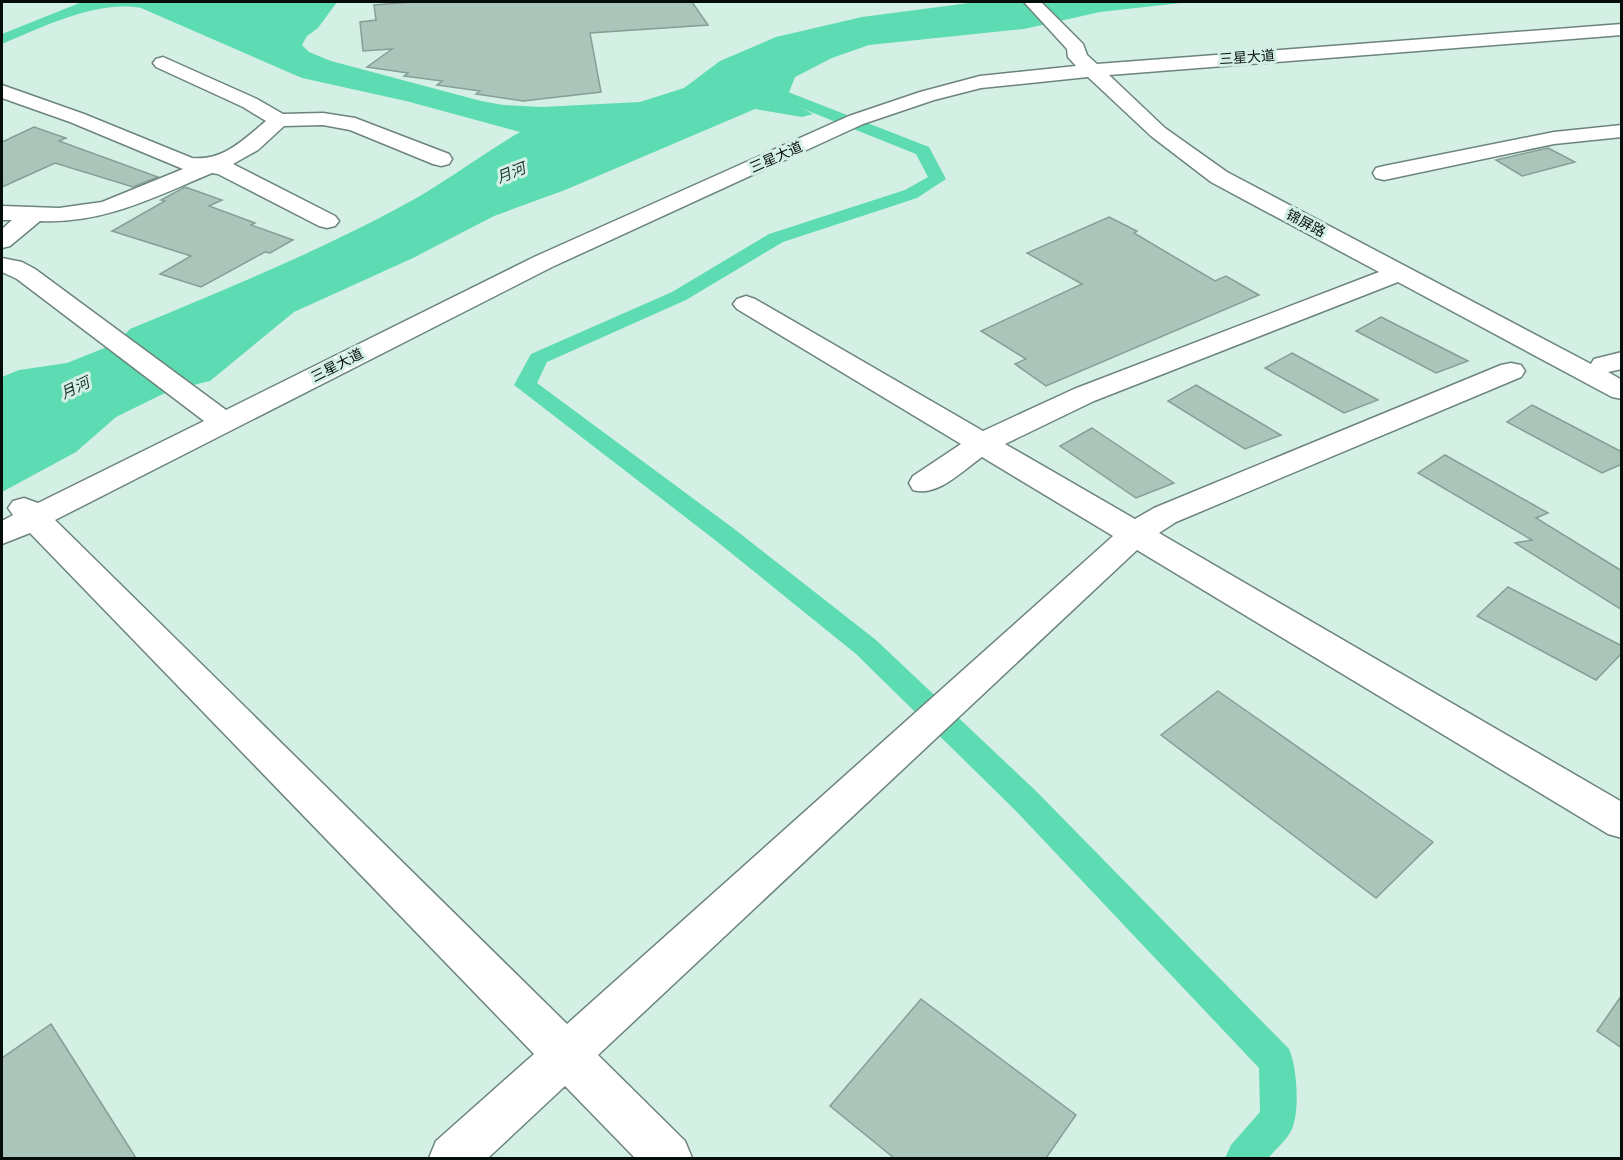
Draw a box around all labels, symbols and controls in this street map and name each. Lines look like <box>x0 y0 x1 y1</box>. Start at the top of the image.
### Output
street label: 三星大道 <box>1218 46 1276 68</box>
street label: 三星大道 <box>747 137 805 177</box>
water label: 月河 <box>493 156 531 188</box>
street label: 锦屏路 <box>1283 205 1329 241</box>
street label: 三星大道 <box>308 344 366 386</box>
water label: 月河 <box>57 370 96 404</box>

